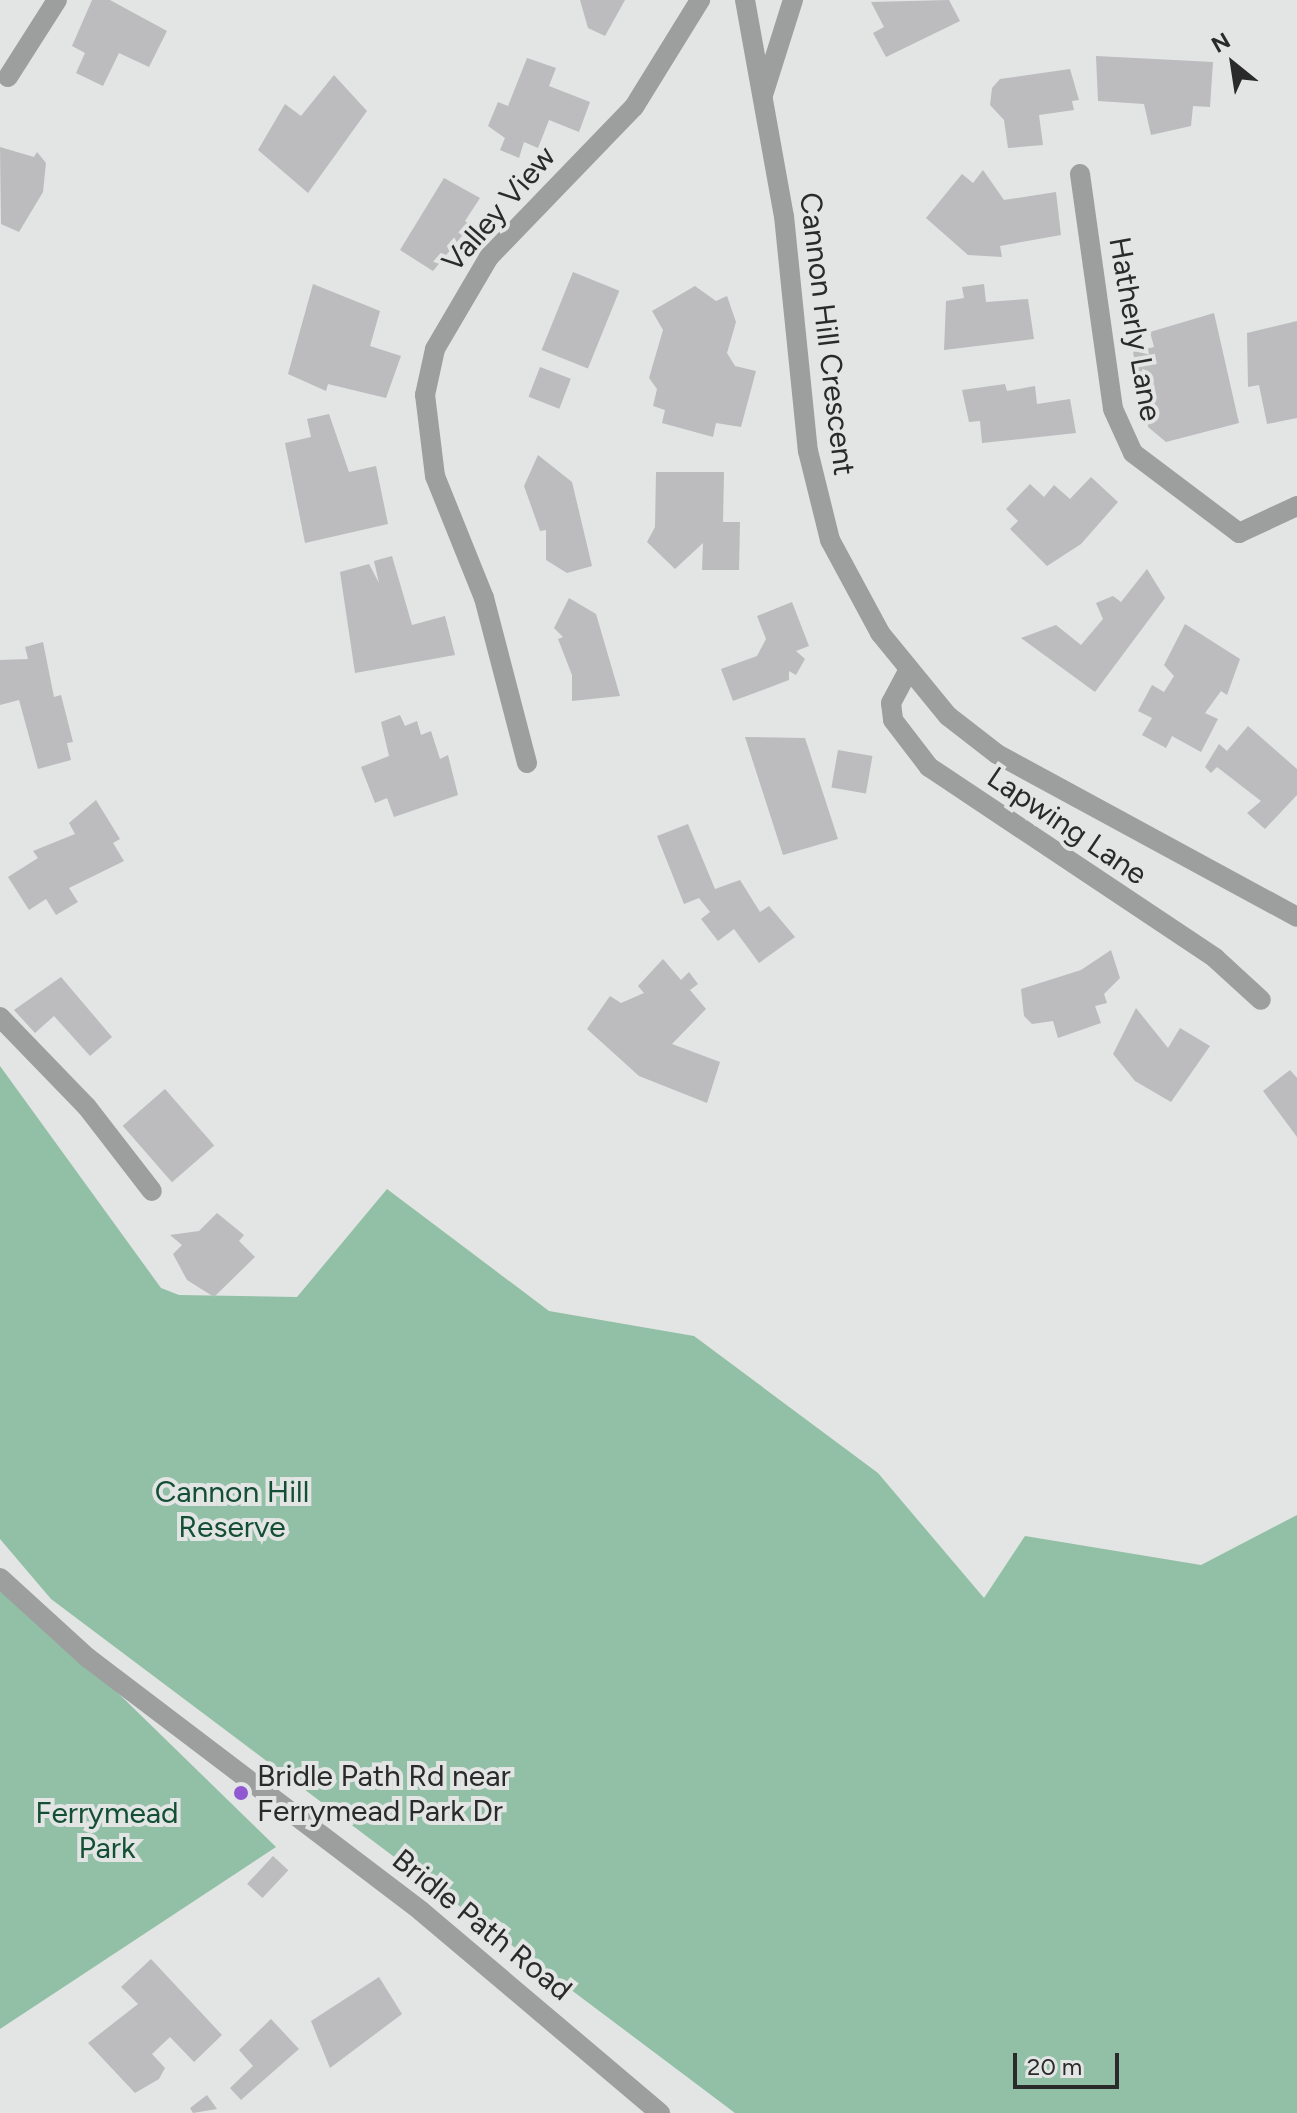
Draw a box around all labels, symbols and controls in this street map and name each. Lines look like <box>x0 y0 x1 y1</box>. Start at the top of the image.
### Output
north arrow <box>1193 24 1273 104</box>
text: N <box>1207 27 1235 59</box>
street label: Valley View <box>435 139 563 279</box>
street label: Cannon Hill Crescent <box>792 190 862 478</box>
street label: Hatherly Lane <box>1101 234 1169 424</box>
street label: Lapwing Lane <box>980 759 1154 893</box>
park label: Cannon Hill Reserve <box>155 1474 309 1544</box>
place label: Bridle Path Rd near Ferrymead Park Dr <box>257 1758 511 1828</box>
marker: Bridle Path Rd near Ferrymead Park Dr <box>232 1784 250 1802</box>
park label: Ferrymead Park <box>35 1795 179 1866</box>
street label: Bridle Path Road <box>385 1842 579 2008</box>
scale bar <box>1017 2037 1123 2087</box>
text: 20 m <box>1027 2052 1082 2081</box>

